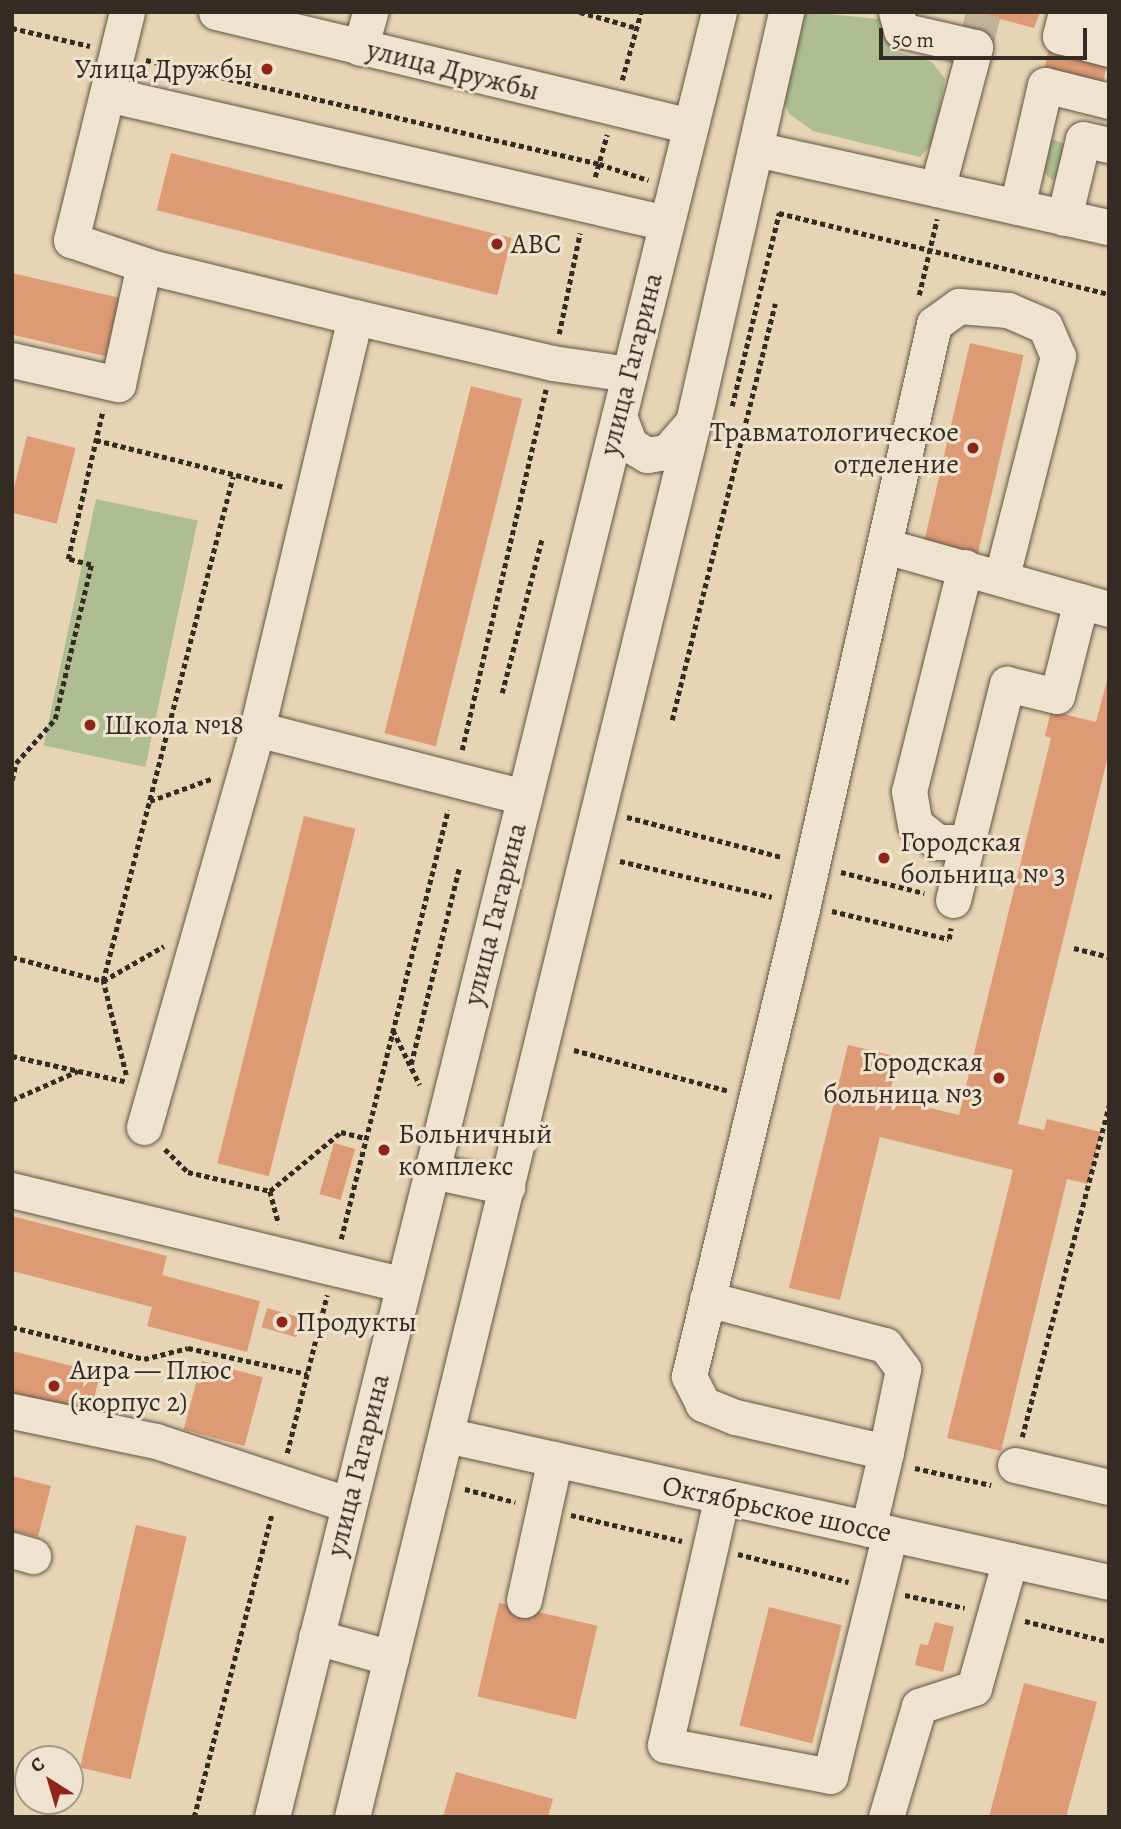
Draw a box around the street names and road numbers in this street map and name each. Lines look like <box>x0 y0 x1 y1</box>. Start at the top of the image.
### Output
street label: улица Дружбы <box>363 32 543 108</box>
street label: улица Гагарина <box>592 269 670 459</box>
street label: улица Гагарина <box>456 819 534 1009</box>
street label: улица Гагарина <box>319 1370 397 1560</box>
street label: Октябрьское шоссе <box>659 1468 895 1550</box>

